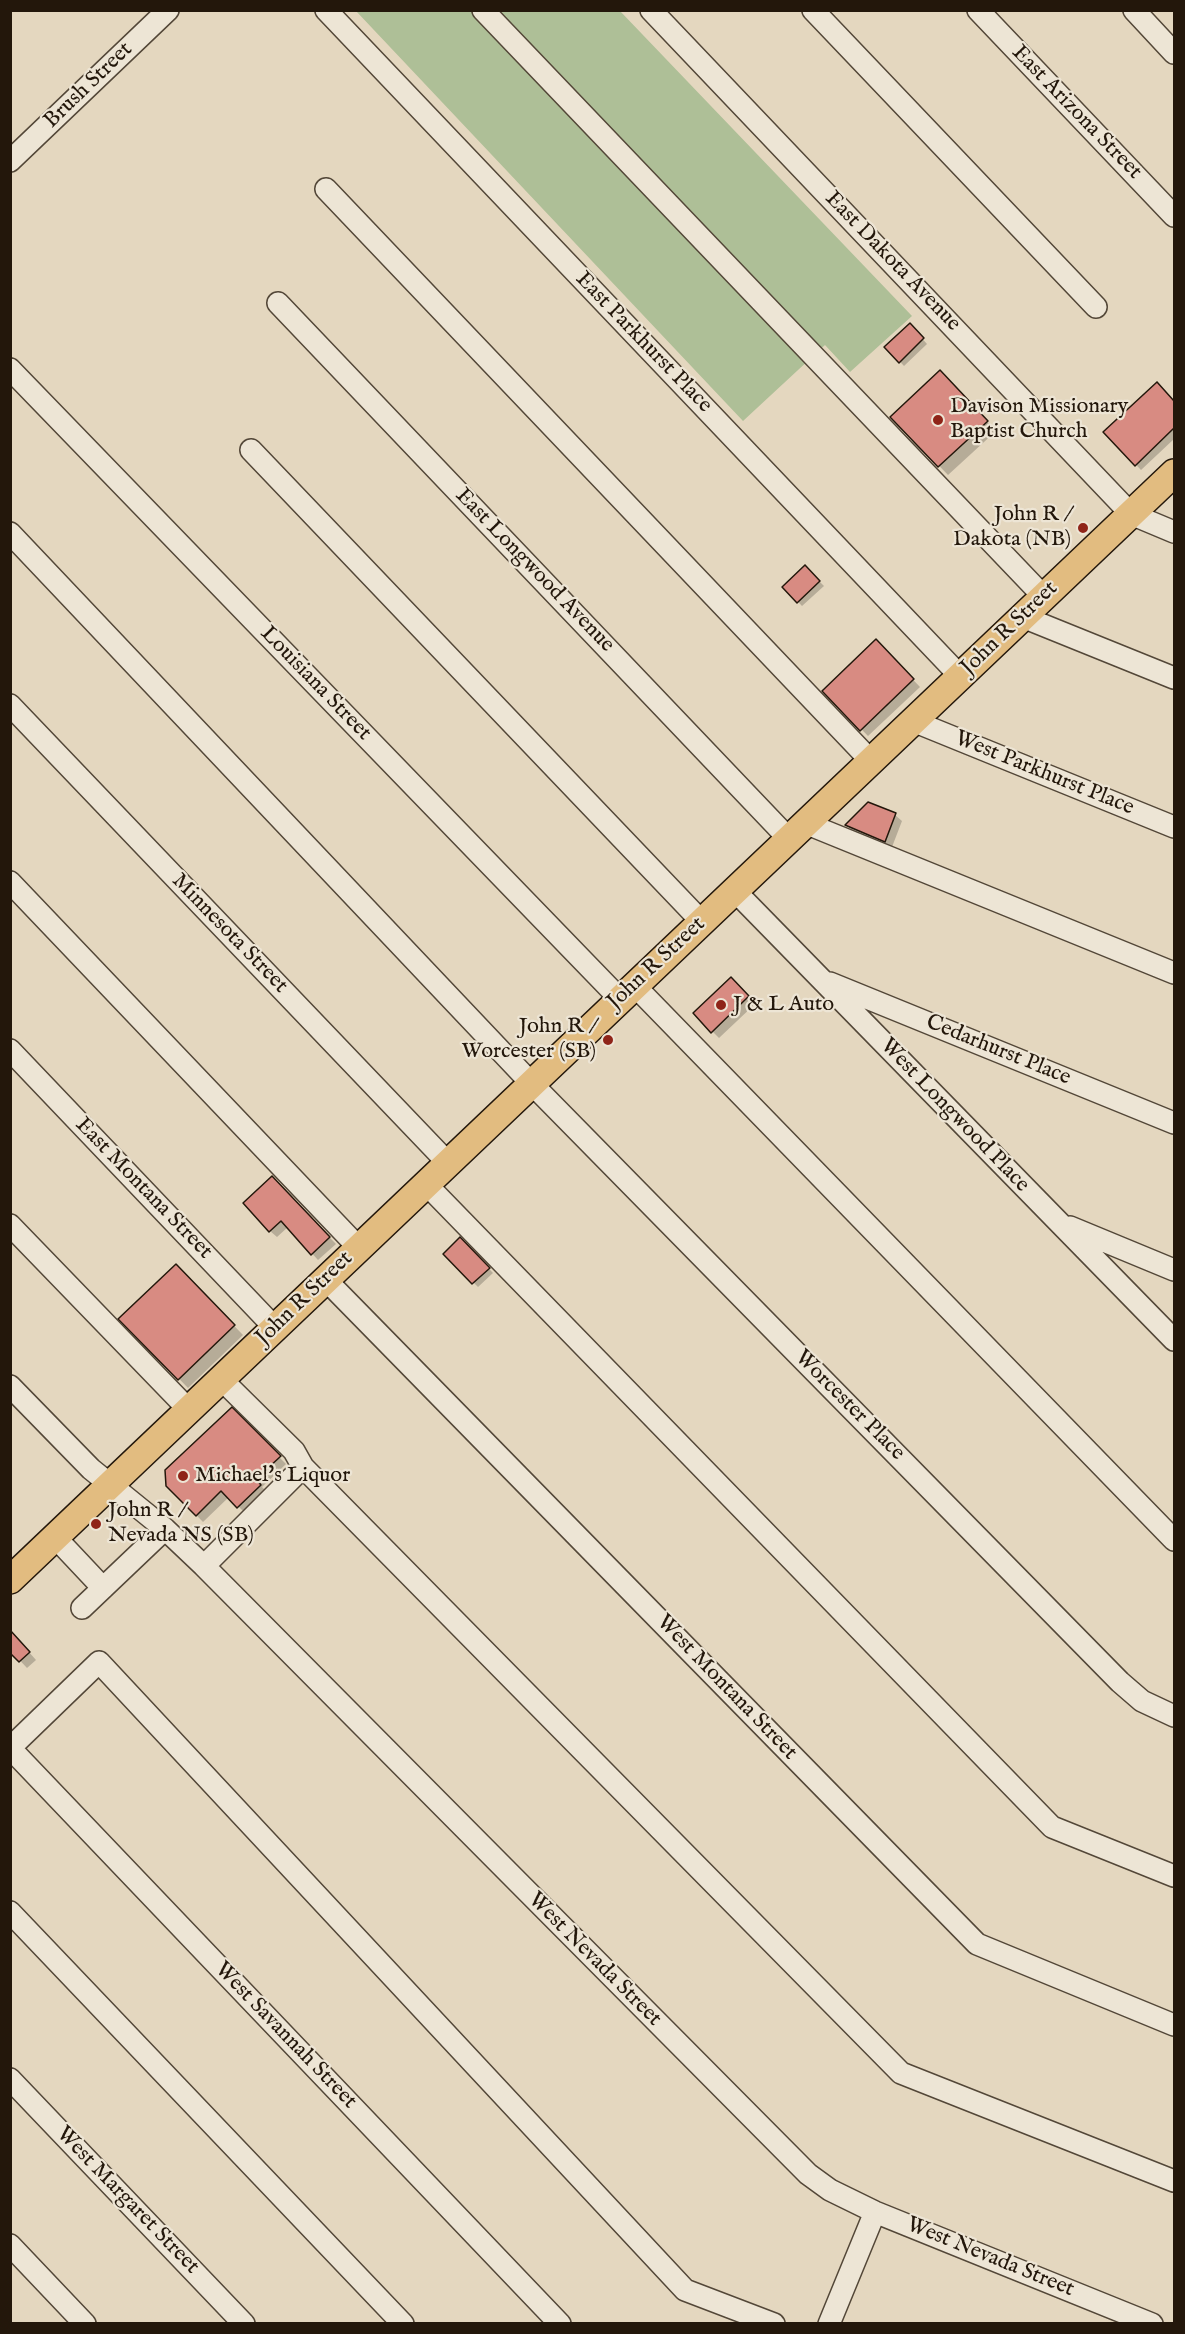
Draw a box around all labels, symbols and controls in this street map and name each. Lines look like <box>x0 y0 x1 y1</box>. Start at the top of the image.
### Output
street label: Brush Street <box>39 37 139 135</box>
street label: East Arizona Street <box>1005 40 1147 186</box>
street label: East Dakota Avenue <box>818 186 966 338</box>
street label: East Parkhurst Place <box>569 267 717 419</box>
place label: Davison Missionary Baptist Church <box>950 394 1128 446</box>
marker: Davison Missionary Baptist Church <box>931 413 945 427</box>
street label: East Longwood Avenue <box>449 483 619 659</box>
place label: John R / Dakota (NB) <box>953 502 1071 554</box>
marker: John R / Dakota (NB) <box>1076 521 1090 535</box>
street label: John R Street <box>956 576 1064 682</box>
street label: Louisiana Street <box>254 621 376 747</box>
street label: West Parkhurst Place <box>951 726 1137 822</box>
street label: Minnesota Street <box>165 869 293 999</box>
street label: John R Street <box>602 912 712 1016</box>
place label: J & L Auto <box>733 992 834 1018</box>
marker: J & L Auto <box>714 998 728 1012</box>
street label: Cedarhurst Place <box>922 1010 1074 1092</box>
place label: John R / Worcester (SB) <box>461 1014 596 1066</box>
marker: John R / Worcester (SB) <box>601 1033 615 1047</box>
street label: West Longwood Place <box>874 1033 1034 1199</box>
street label: East Montana Street <box>69 1113 217 1265</box>
street label: John R Street <box>251 1246 359 1352</box>
street label: Worcester Place <box>788 1345 910 1467</box>
place label: Michael's Liquor <box>195 1463 350 1489</box>
marker: Michael's Liquor <box>176 1469 190 1483</box>
place label: John R / Nevada NS (SB) <box>108 1498 254 1550</box>
marker: John R / Nevada NS (SB) <box>89 1517 103 1531</box>
street label: West Montana Street <box>650 1610 802 1766</box>
street label: West Nevada Street <box>522 1888 666 2032</box>
street label: West Savannah Street <box>208 1957 362 2115</box>
street label: West Margaret Street <box>50 2122 204 2280</box>
street label: West Nevada Street <box>902 2212 1078 2304</box>

